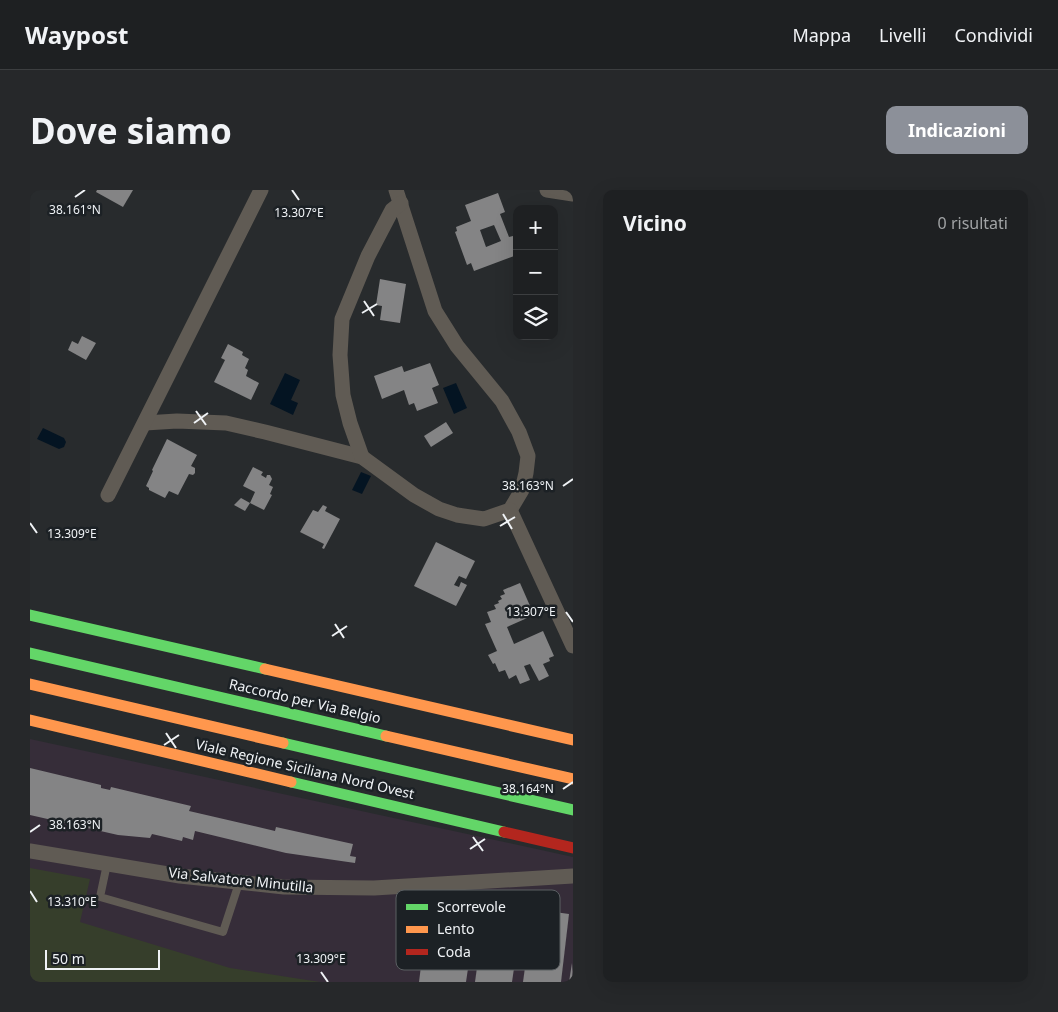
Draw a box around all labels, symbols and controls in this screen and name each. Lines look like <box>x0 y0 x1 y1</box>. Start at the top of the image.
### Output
text: Waypost <box>25 18 128 51</box>
text: Mappa <box>792 23 851 47</box>
text: Livelli <box>879 23 926 47</box>
text: Condividi <box>954 23 1033 47</box>
button: Indicazioni <box>886 106 1028 154</box>
text: Dove siamo <box>30 107 232 154</box>
text: 38.161°N <box>49 201 101 218</box>
text: 13.307°E <box>274 204 324 221</box>
map controls <box>513 205 558 340</box>
button: + <box>513 205 558 250</box>
text: Vicino <box>623 209 687 237</box>
text: 0 risultati <box>938 212 1008 234</box>
button: − <box>513 250 558 295</box>
button: layers <box>513 295 558 340</box>
text: 38.163°N <box>502 477 554 494</box>
text: 13.309°E <box>47 525 97 542</box>
text: 13.307°E <box>506 603 556 620</box>
street label: Raccordo per Via Belgio <box>227 674 383 727</box>
street label: Viale Regione Siciliana Nord Ovest <box>194 734 416 803</box>
text: 38.164°N <box>502 780 554 797</box>
text: 38.163°N <box>49 816 101 833</box>
street label: Via Salvatore Minutilla <box>168 862 314 897</box>
legend <box>396 890 560 970</box>
text: 13.310°E <box>47 893 97 910</box>
text: Scorrevole <box>437 897 506 916</box>
text: Lento <box>437 919 474 938</box>
text: Coda <box>437 942 471 961</box>
scale bar <box>45 947 160 970</box>
text: 50 m <box>52 949 85 968</box>
text: 13.309°E <box>296 950 346 967</box>

